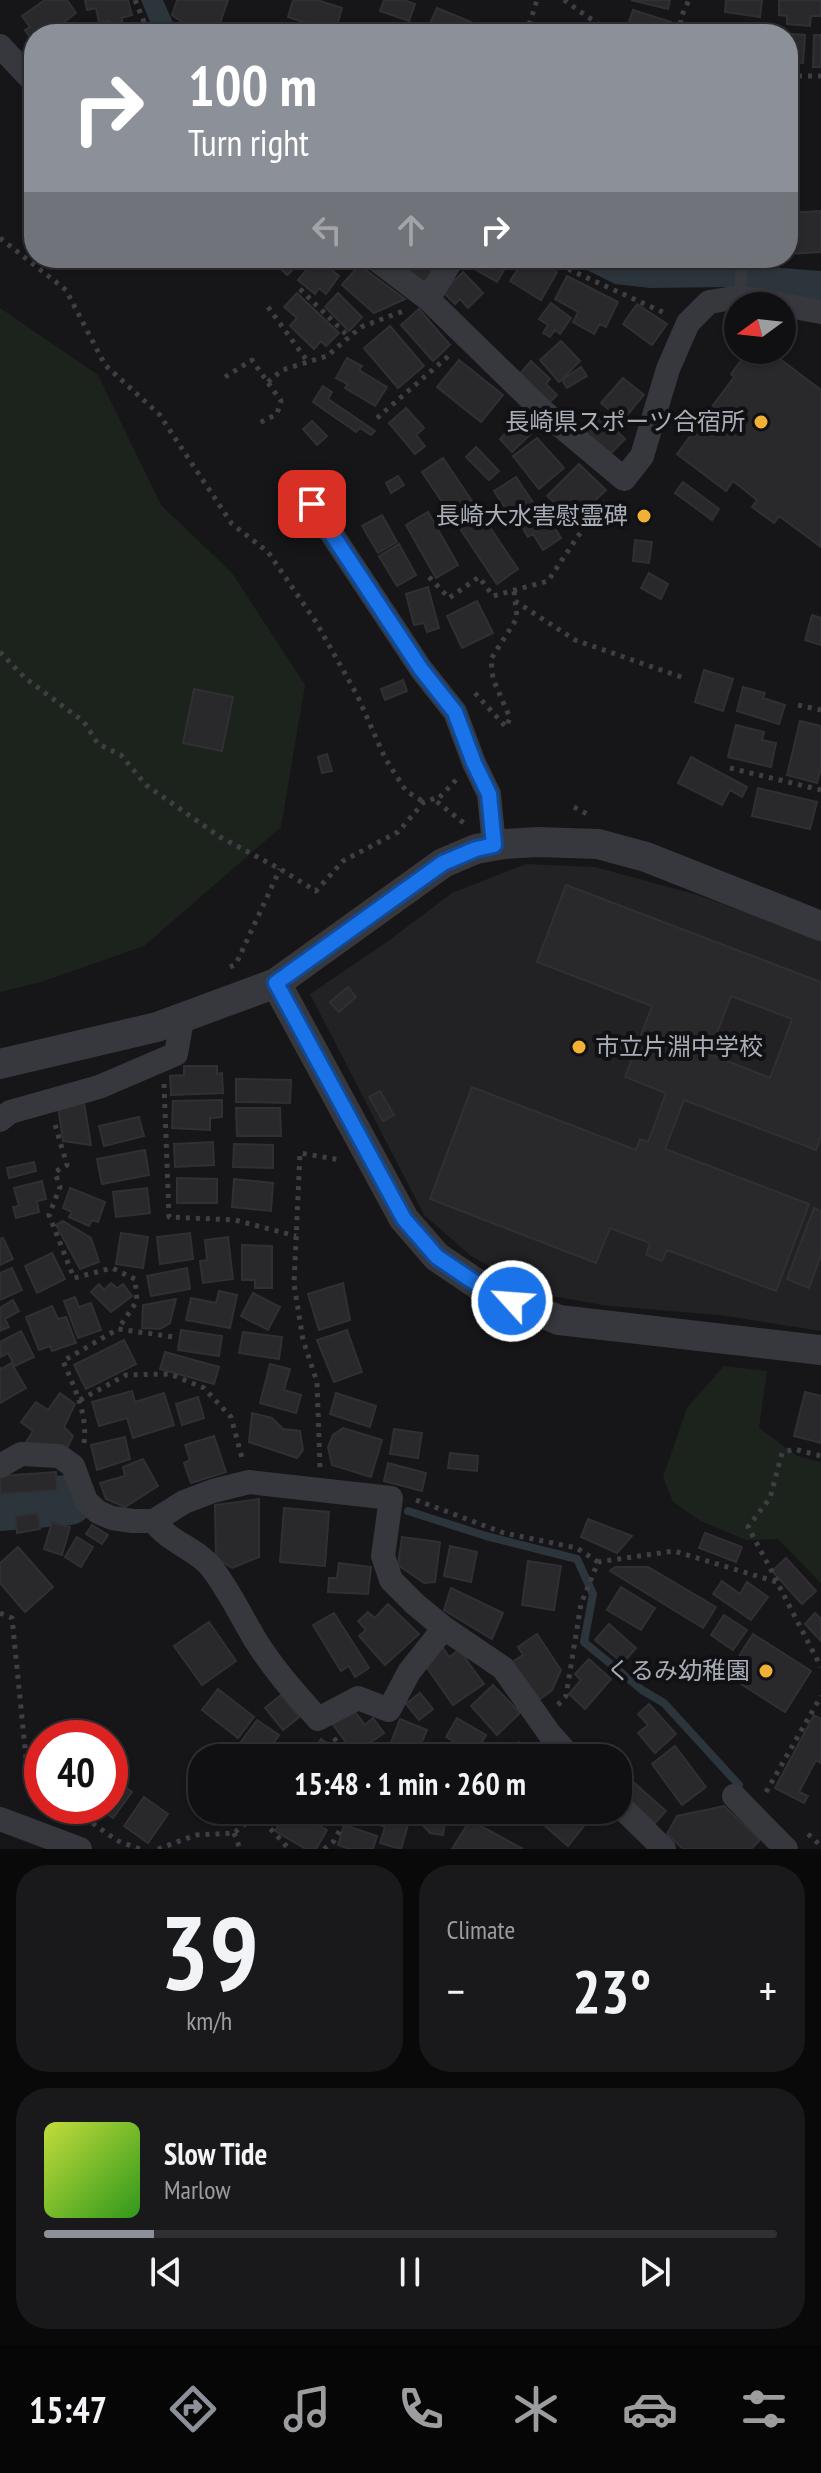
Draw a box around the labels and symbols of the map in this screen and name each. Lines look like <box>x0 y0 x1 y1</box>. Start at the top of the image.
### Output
north arrow <box>724 292 796 364</box>
place label: 長崎県スポーツ合宿所 <box>505 406 745 437</box>
marker: 長崎県スポーツ合宿所 <box>752 413 770 431</box>
pin <box>278 470 346 538</box>
place label: 長崎大水害慰霊碑 <box>436 500 628 531</box>
marker: 長崎大水害慰霊碑 <box>635 507 653 525</box>
place label: 市立片淵中学校 <box>595 1031 763 1062</box>
marker: 市立片淵中学校 <box>570 1038 588 1056</box>
position arrow <box>470 1259 554 1343</box>
place label: くるみ幼稚園 <box>606 1655 750 1686</box>
marker: くるみ幼稚園 <box>757 1662 775 1680</box>
speed limit sign: 40 <box>24 1720 128 1824</box>

